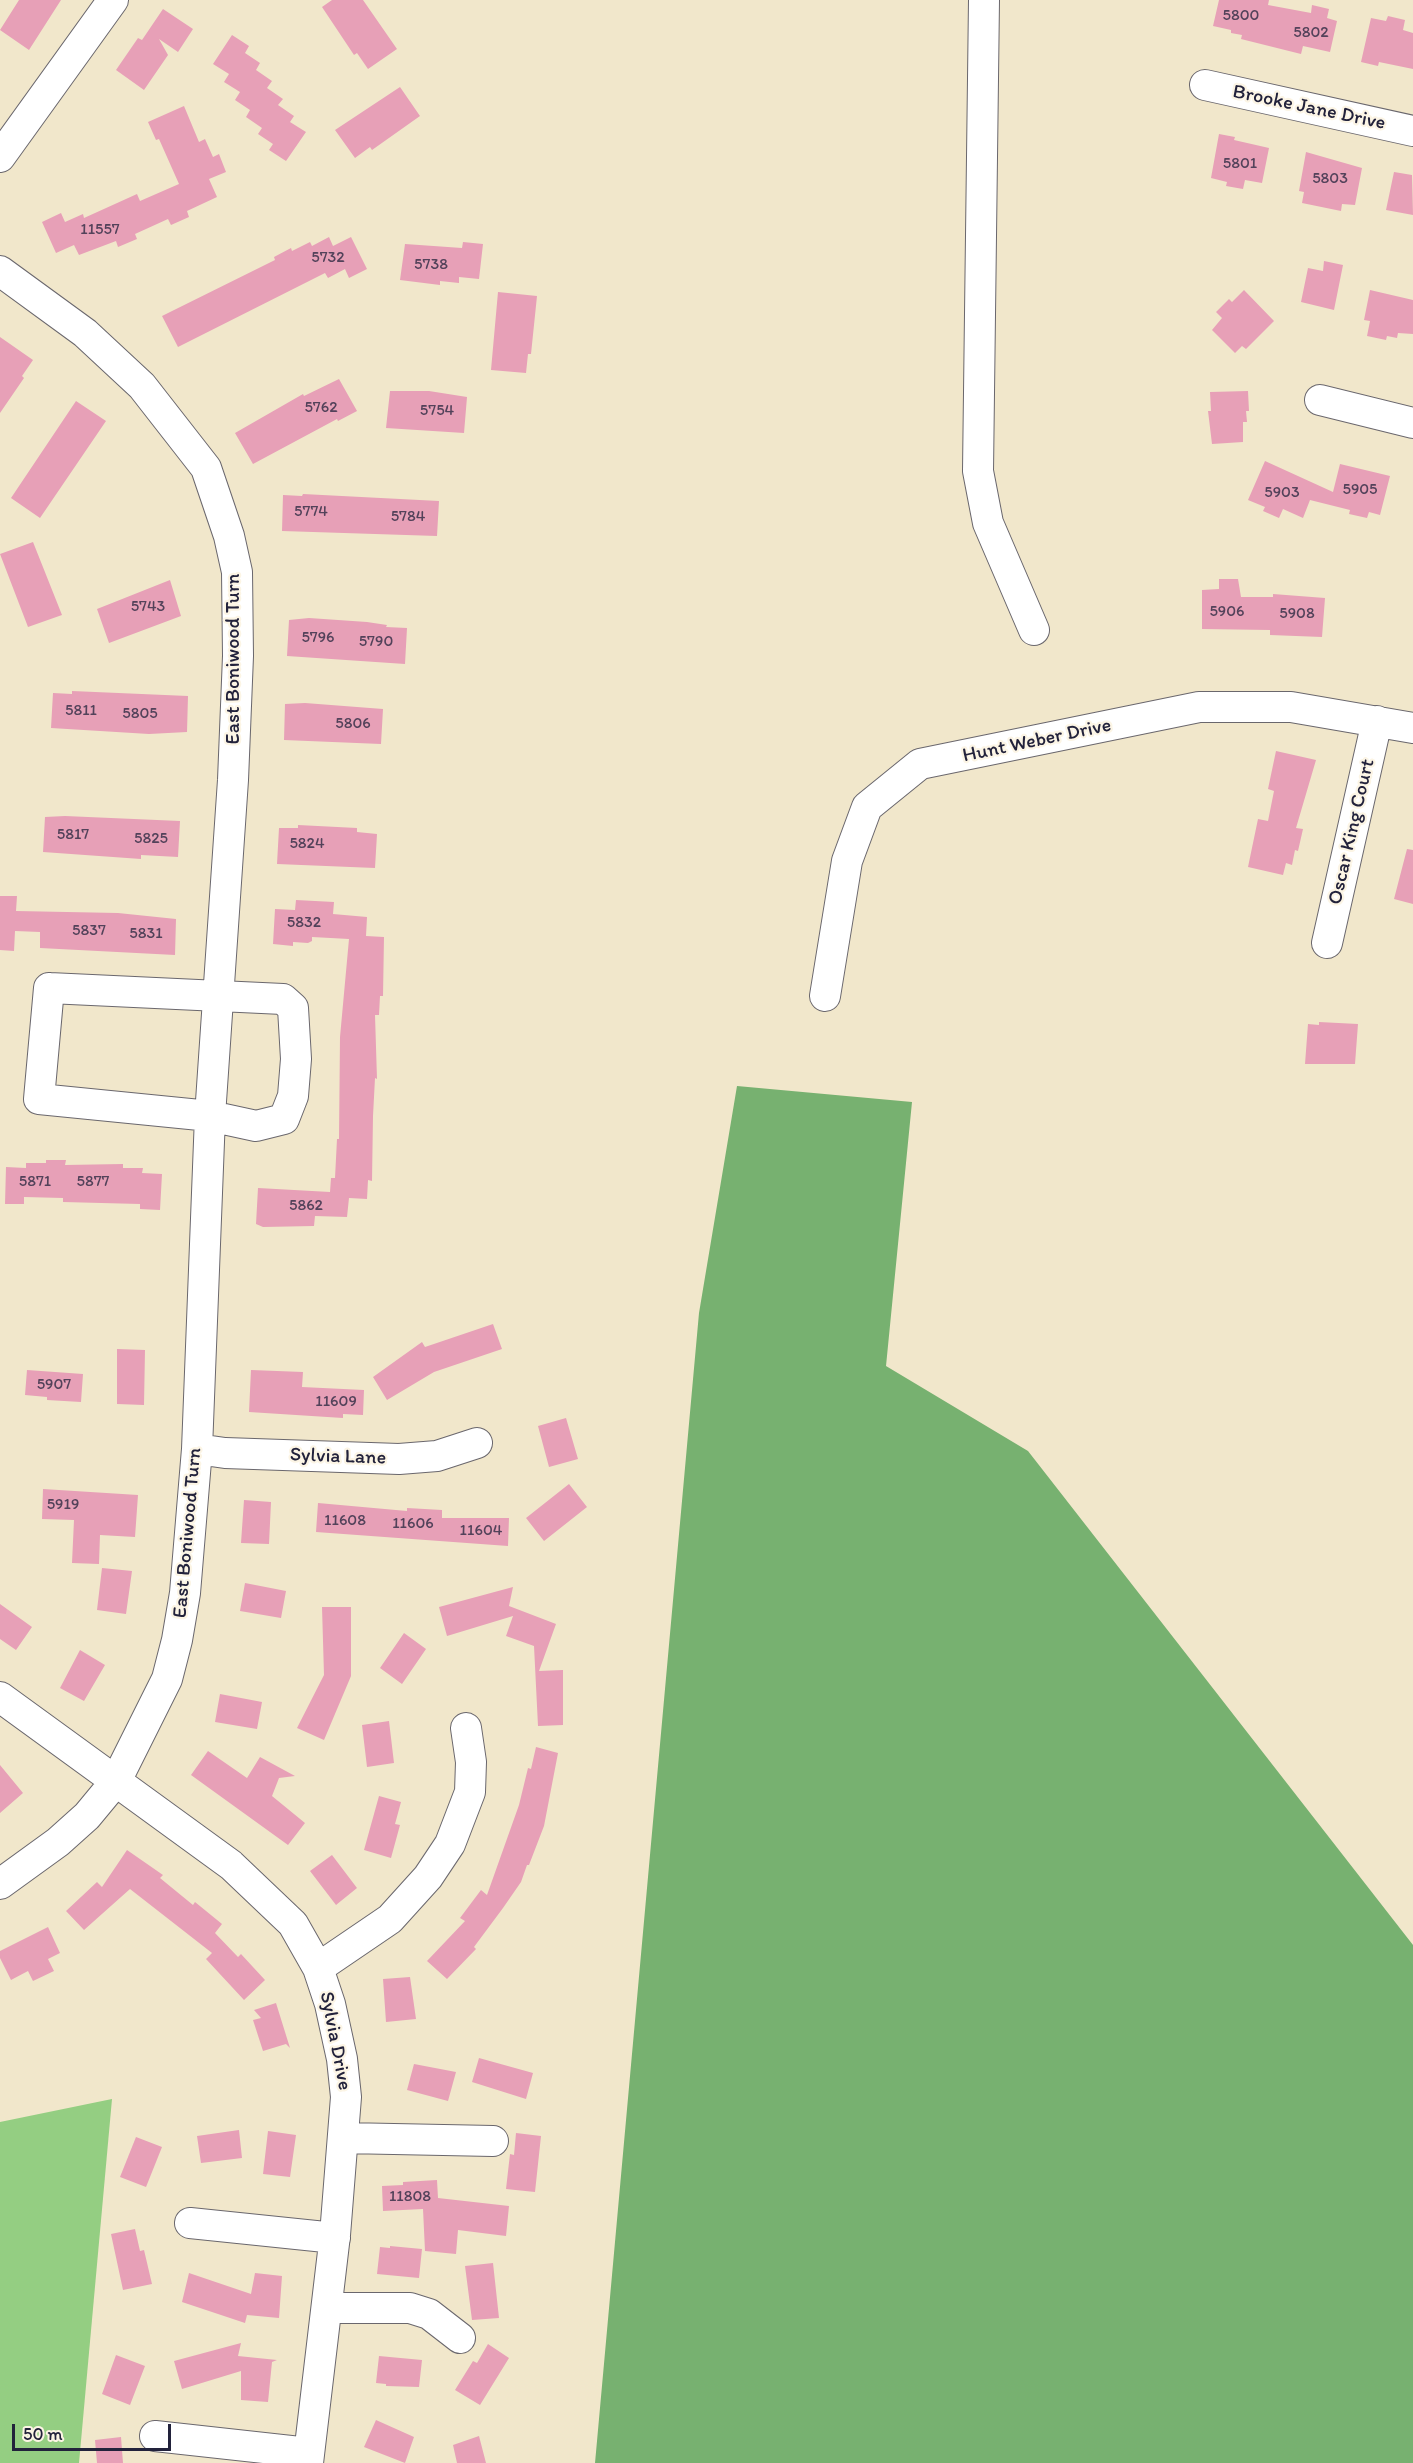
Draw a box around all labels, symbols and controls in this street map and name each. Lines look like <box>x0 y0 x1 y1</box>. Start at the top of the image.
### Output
house number: 5800 <box>1223 6 1259 26</box>
house number: 5802 <box>1293 23 1329 43</box>
street label: Brooke Jane Drive <box>1230 80 1388 136</box>
house number: 5801 <box>1223 154 1257 174</box>
house number: 5803 <box>1312 169 1348 189</box>
house number: 11557 <box>80 220 120 240</box>
house number: 5732 <box>311 248 345 268</box>
house number: 5738 <box>414 255 448 275</box>
house number: 5762 <box>304 398 338 418</box>
house number: 5754 <box>420 401 454 421</box>
house number: 5905 <box>1342 480 1378 500</box>
house number: 5903 <box>1264 483 1300 503</box>
house number: 5774 <box>294 502 328 522</box>
house number: 5784 <box>391 507 425 527</box>
street label: East Boniwood Turn <box>222 574 246 744</box>
house number: 5743 <box>131 597 165 617</box>
house number: 5906 <box>1209 602 1245 622</box>
house number: 5908 <box>1279 604 1315 624</box>
house number: 5796 <box>301 628 335 648</box>
house number: 5790 <box>359 632 393 652</box>
house number: 5811 <box>65 701 97 721</box>
house number: 5805 <box>122 704 158 724</box>
house number: 5806 <box>335 714 371 734</box>
street label: Hunt Weber Drive <box>961 714 1113 768</box>
street label: Oscar King Court <box>1324 757 1380 907</box>
house number: 5817 <box>57 825 89 845</box>
house number: 5825 <box>134 829 168 849</box>
house number: 5824 <box>289 834 325 854</box>
house number: 5832 <box>287 913 321 933</box>
house number: 5837 <box>72 921 106 941</box>
house number: 5831 <box>129 924 163 944</box>
house number: 5871 <box>19 1172 51 1192</box>
house number: 5877 <box>76 1172 110 1192</box>
house number: 5862 <box>289 1196 323 1216</box>
house number: 5907 <box>37 1375 71 1395</box>
house number: 11609 <box>315 1392 357 1412</box>
street label: Sylvia Lane <box>290 1443 386 1471</box>
street label: East Boniwood Turn <box>169 1447 207 1619</box>
house number: 5919 <box>47 1495 79 1515</box>
house number: 11608 <box>324 1511 366 1531</box>
house number: 11606 <box>392 1514 434 1534</box>
house number: 11604 <box>460 1521 502 1541</box>
street label: Sylvia Drive <box>314 1990 356 2092</box>
house number: 11808 <box>389 2187 431 2207</box>
scale bar <box>15 2412 174 2450</box>
text: 50 m <box>23 2423 63 2445</box>

